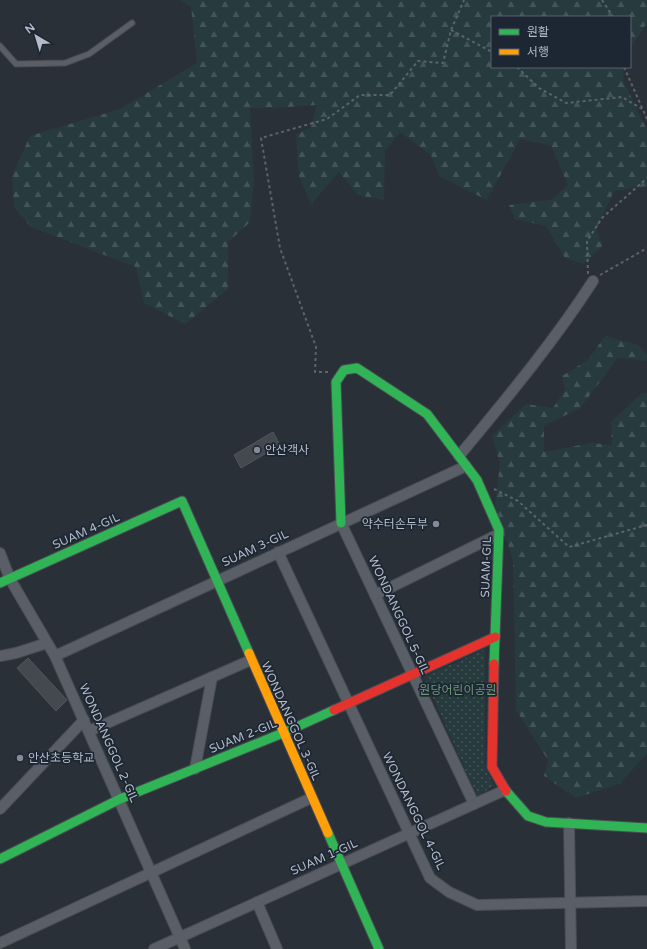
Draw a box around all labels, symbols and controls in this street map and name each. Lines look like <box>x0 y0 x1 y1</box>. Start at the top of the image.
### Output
north arrow <box>16 16 56 56</box>
legend <box>491 16 631 68</box>
text: N <box>23 21 38 36</box>
text: 원활 <box>527 25 549 39</box>
text: 서행 <box>527 45 549 59</box>
place label: 안산객사 <box>265 443 309 457</box>
marker: 안산객사 <box>252 445 262 455</box>
street label: SUAM 4-GIL <box>50 510 122 552</box>
place label: 약수터손두부 <box>362 517 428 531</box>
marker: 약수터손두부 <box>431 519 441 529</box>
street label: SUAM 3-GIL <box>220 526 291 570</box>
street label: SUAM-GIL <box>478 536 494 598</box>
street label: WONDANGGOL 5-GIL <box>365 554 433 676</box>
street label: WONDANGGOL 3-GIL <box>258 659 324 783</box>
street label: WONDANGGOL 2-GIL <box>76 681 142 805</box>
park label: 원당어린이공원 <box>419 683 497 697</box>
street label: SUAM 2-GIL <box>207 716 279 756</box>
street label: WONDANGGOL 4-GIL <box>379 750 449 872</box>
place label: 안산초등학교 <box>28 751 94 765</box>
marker: 안산초등학교 <box>15 753 25 763</box>
street label: SUAM 1-GIL <box>288 836 360 878</box>

